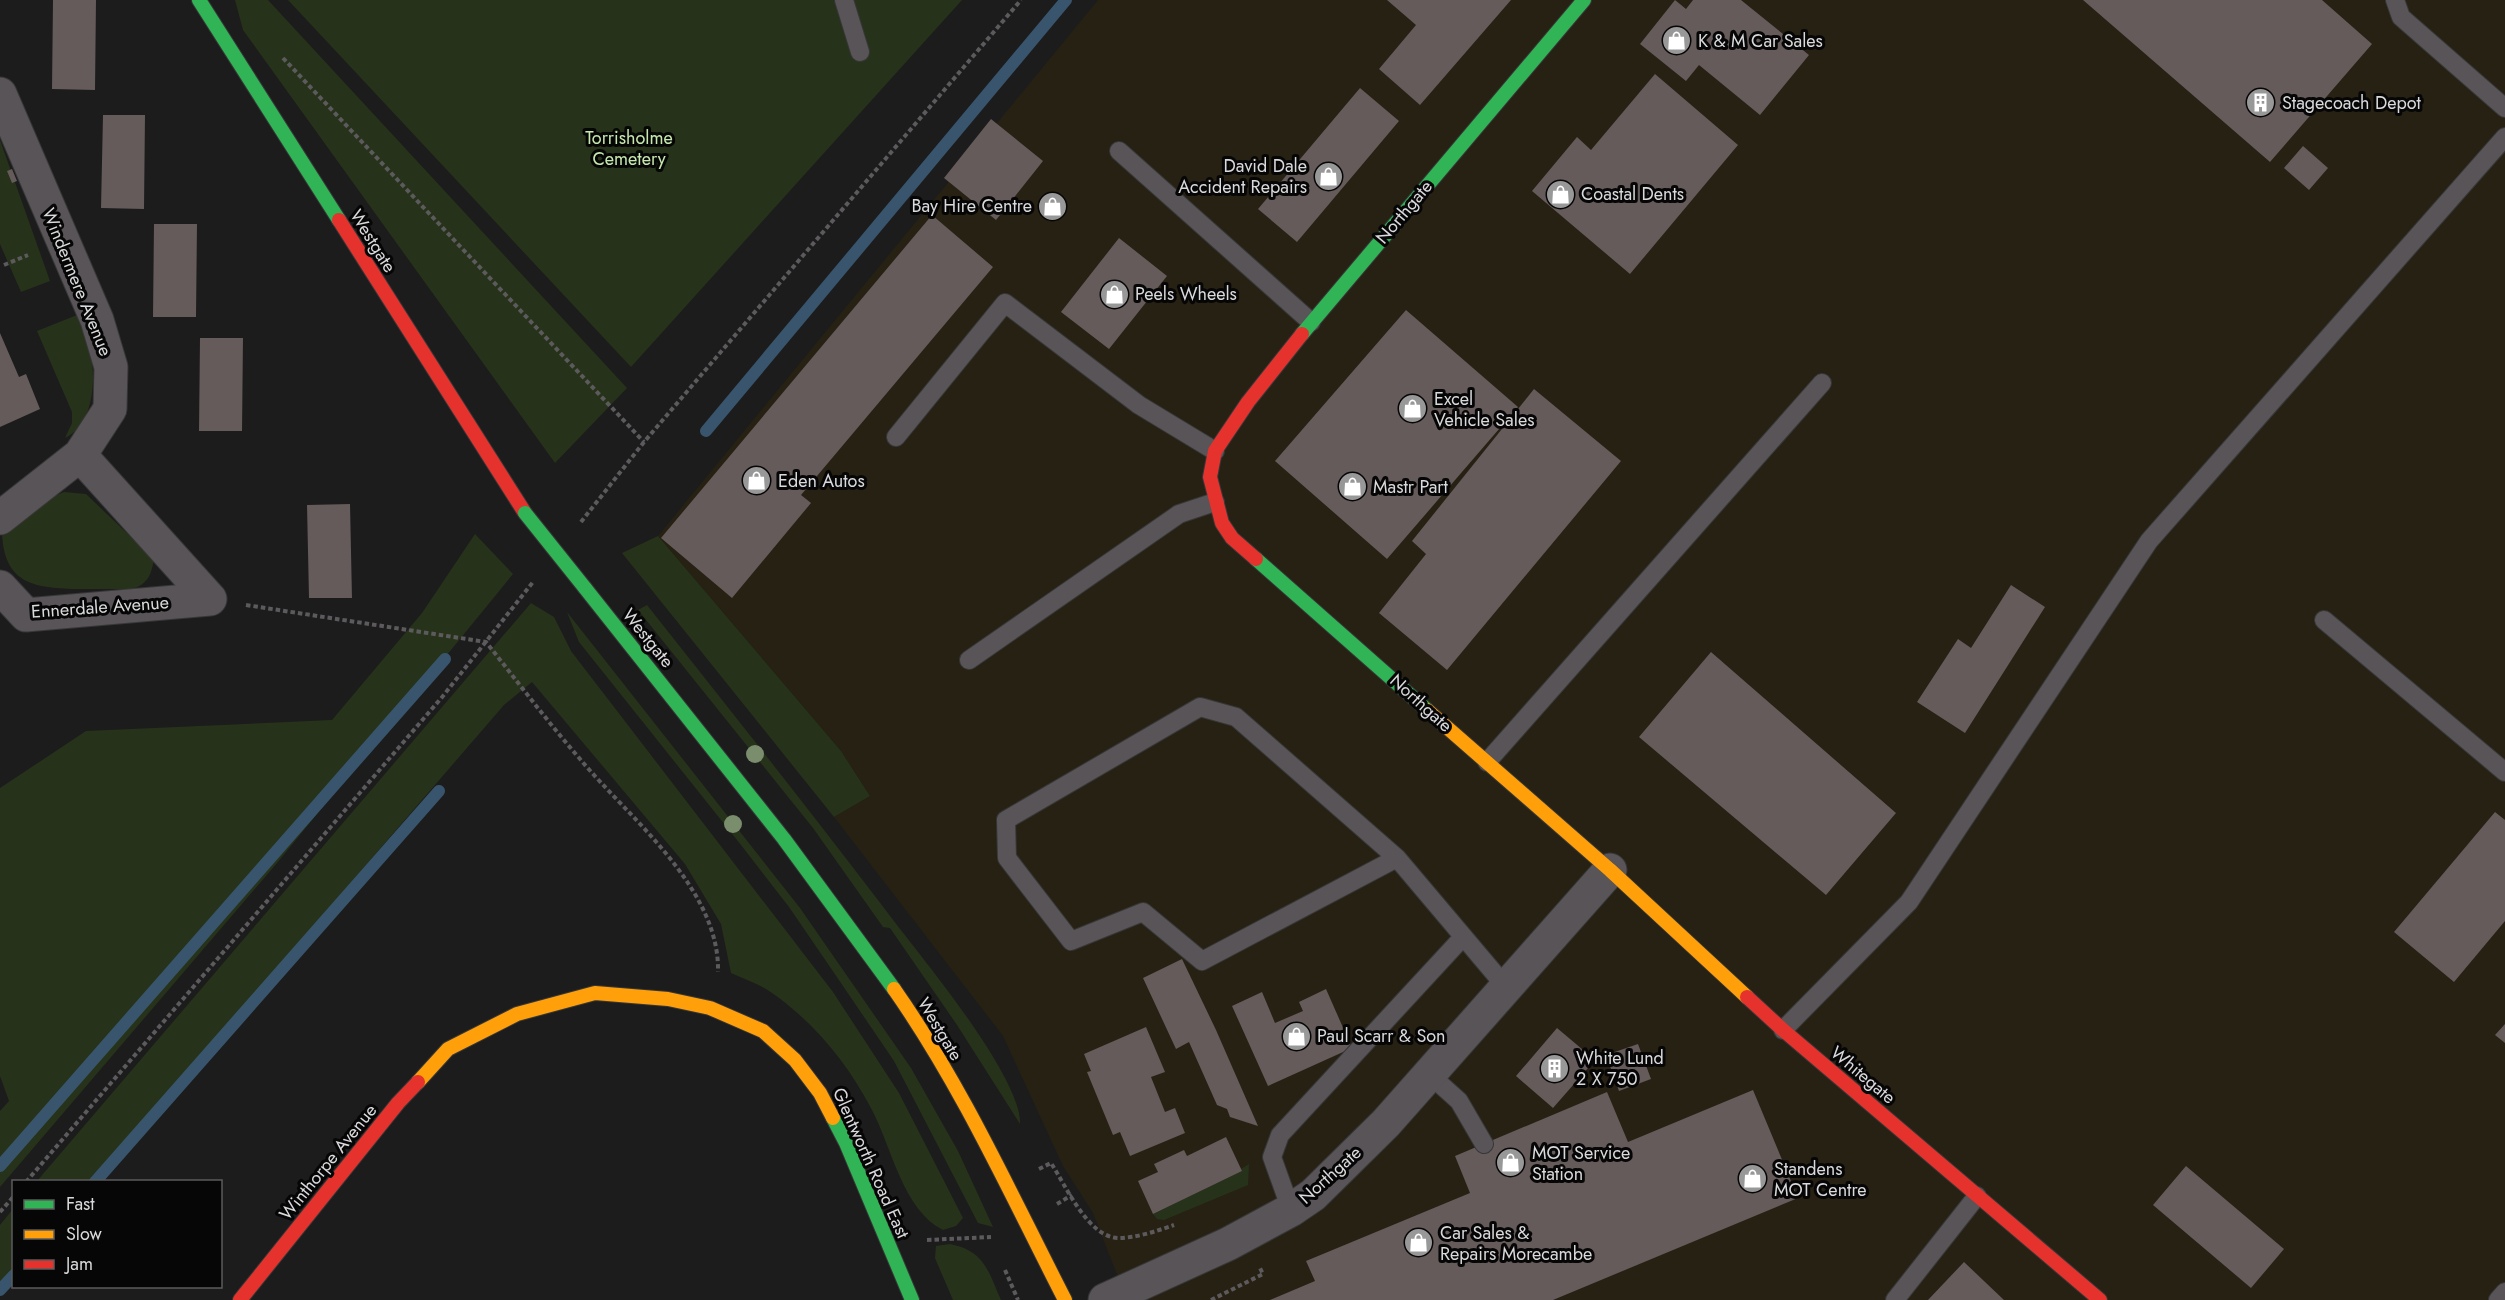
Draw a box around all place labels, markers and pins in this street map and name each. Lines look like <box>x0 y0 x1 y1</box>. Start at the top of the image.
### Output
shop icon: K & M Car Sales <box>1661 25 1693 57</box>
place label: K & M Car Sales <box>1698 28 1823 54</box>
building icon: Stagecoach Depot <box>2245 87 2277 119</box>
place label: Stagecoach Depot <box>2282 90 2422 116</box>
place label: David Dale Accident Repairs <box>1178 153 1307 200</box>
shop icon: David Dale Accident Repairs <box>1312 160 1344 192</box>
shop icon: Coastal Dents <box>1544 178 1576 210</box>
place label: Coastal Dents <box>1581 181 1684 207</box>
shop icon: Bay Hire Centre <box>1037 190 1069 222</box>
place label: Bay Hire Centre <box>911 193 1032 219</box>
shop icon: Peels Wheels <box>1098 278 1130 310</box>
place label: Peels Wheels <box>1135 281 1237 307</box>
place label: Excel Vehicle Sales <box>1434 386 1534 433</box>
shop icon: Excel Vehicle Sales <box>1397 393 1429 425</box>
shop icon: Eden Autos <box>741 465 773 497</box>
place label: Eden Autos <box>778 468 865 494</box>
shop icon: Mastr Part <box>1336 471 1368 503</box>
place label: Mastr Part <box>1373 474 1449 500</box>
shop icon: Paul Scarr & Son <box>1280 1020 1312 1052</box>
place label: Paul Scarr & Son <box>1317 1023 1446 1049</box>
place label: White Lund 2 X 750 <box>1576 1045 1664 1092</box>
building icon: White Lund 2 X 750 <box>1539 1052 1571 1084</box>
place label: MOT Service Station <box>1532 1140 1630 1187</box>
shop icon: MOT Service Station <box>1495 1147 1527 1179</box>
place label: Standens MOT Centre <box>1774 1156 1867 1203</box>
shop icon: Standens MOT Centre <box>1737 1163 1769 1195</box>
place label: Car Sales & Repairs Morecambe <box>1440 1220 1592 1267</box>
shop icon: Car Sales & Repairs Morecambe <box>1403 1227 1435 1259</box>

